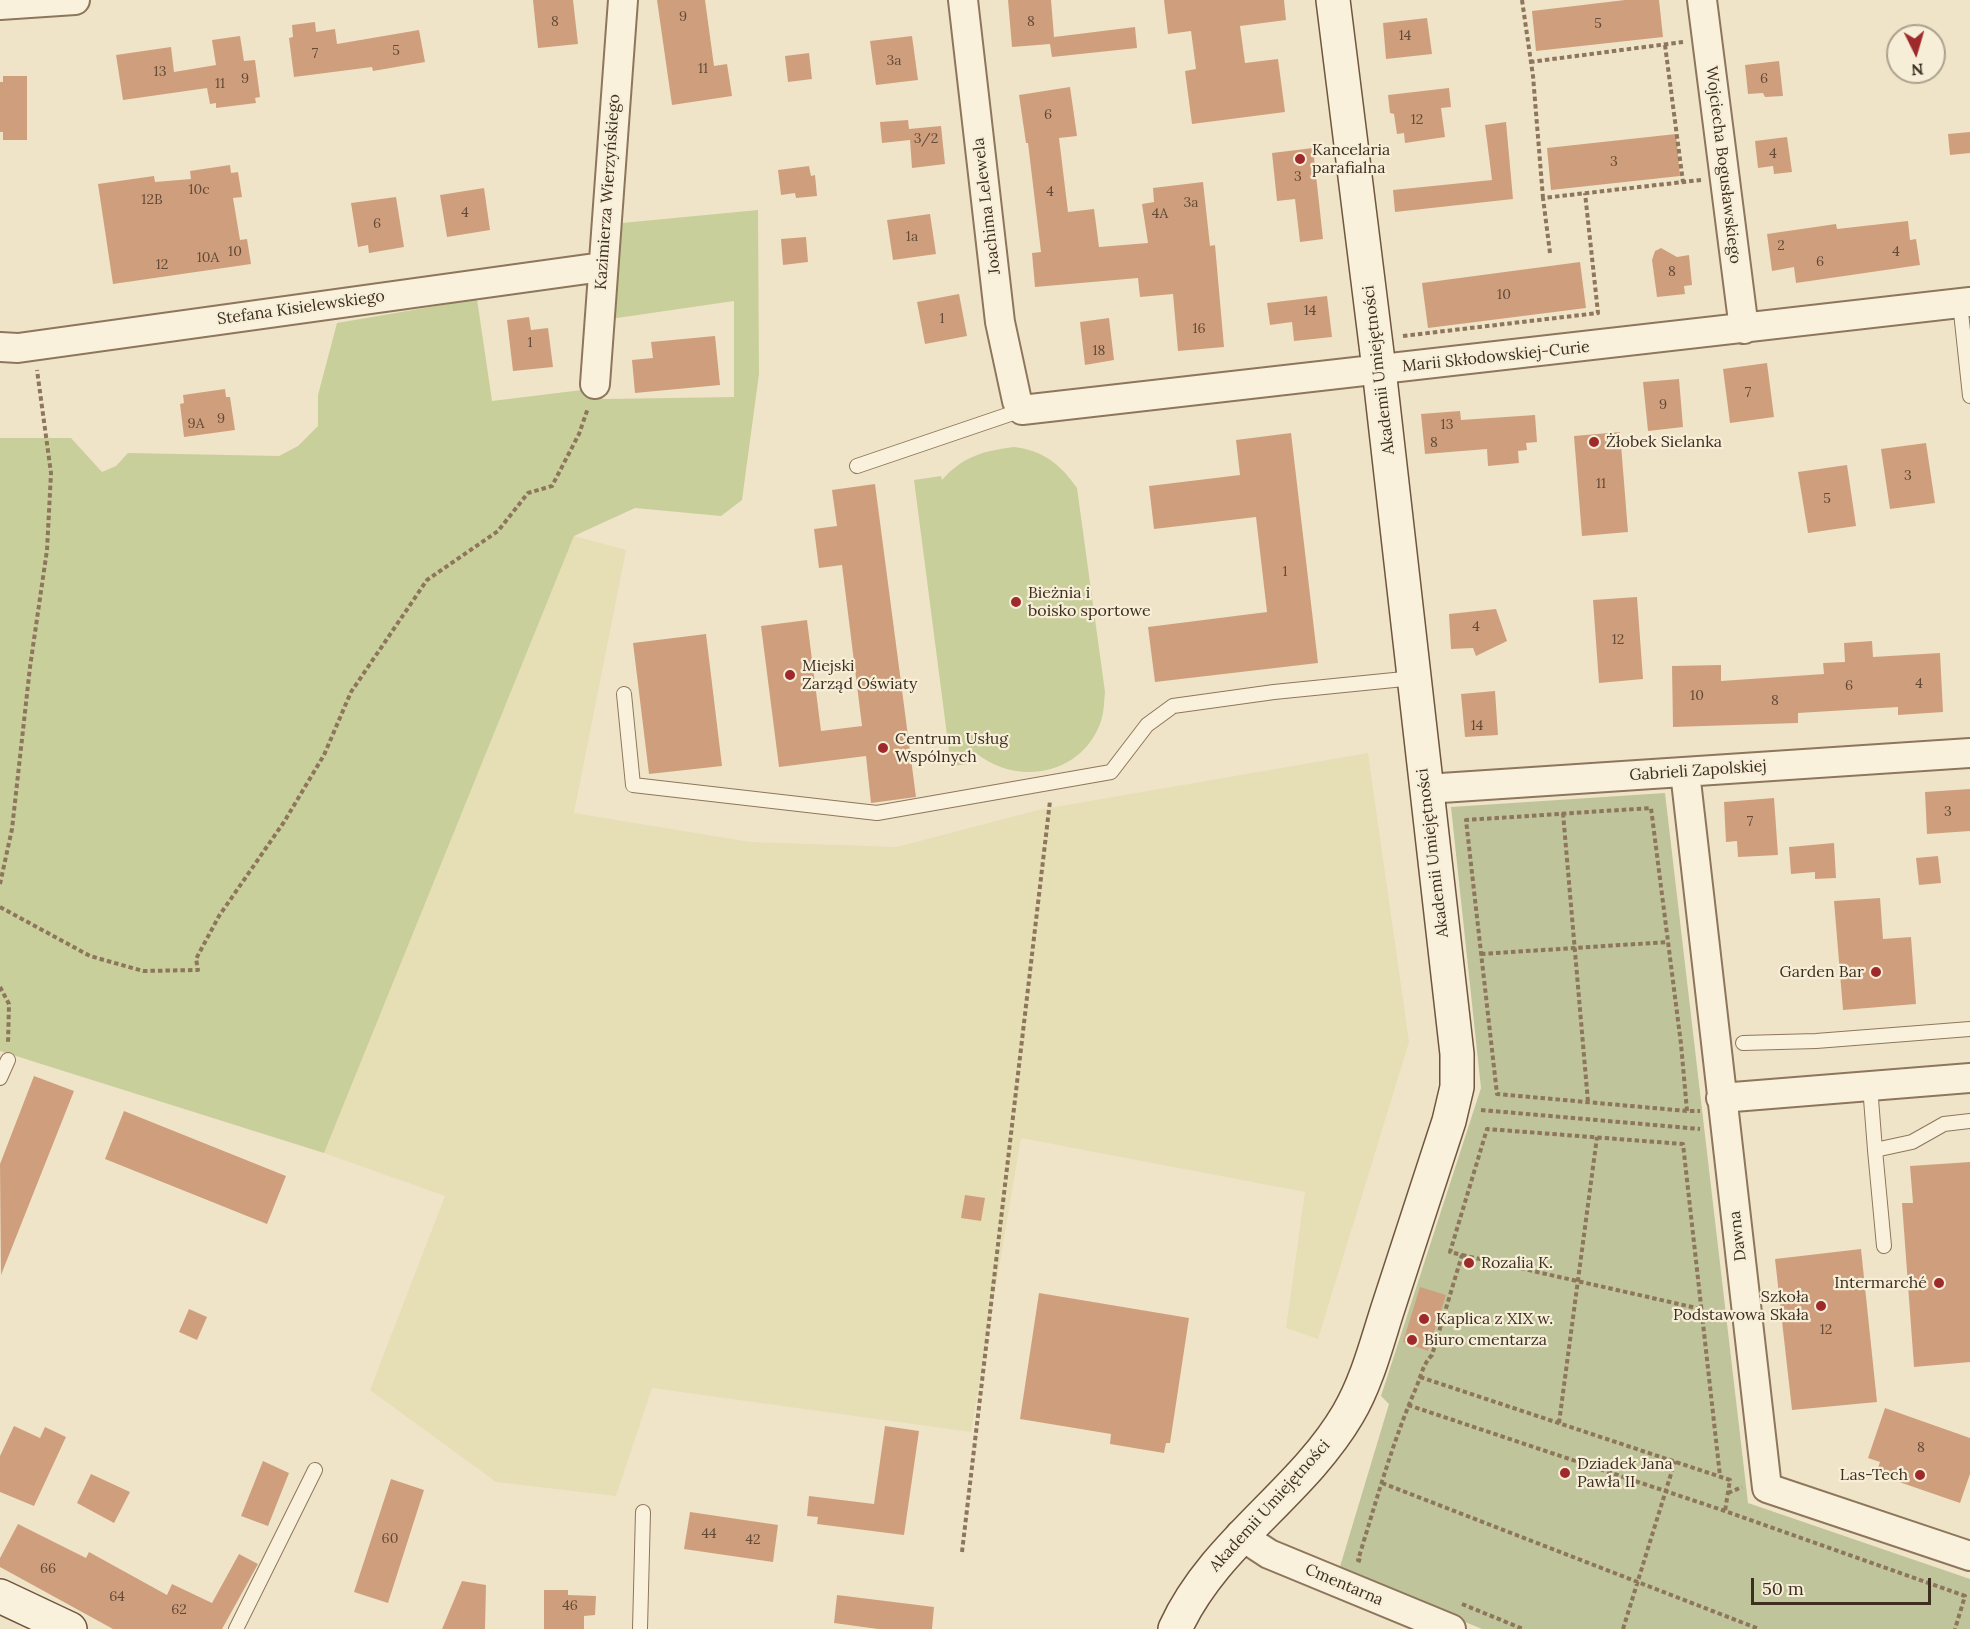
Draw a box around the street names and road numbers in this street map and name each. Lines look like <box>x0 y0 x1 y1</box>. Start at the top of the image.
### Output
street label: Wojciecha Bogusławskiego <box>1701 65 1745 265</box>
street label: Kazimierza Wierzyńskiego <box>592 93 624 291</box>
street label: Joachima Lelewela <box>969 137 1005 275</box>
street label: Akademii Umiejętności <box>1359 284 1399 456</box>
street label: Stefana Kisielewskiego <box>216 287 386 329</box>
street label: Marii Skłodowskiej-Curie <box>1401 338 1591 376</box>
street label: Gabrieli Zapolskiej <box>1629 757 1767 785</box>
street label: Akademii Umiejętności <box>1413 767 1453 939</box>
street label: Dawna <box>1725 1210 1751 1262</box>
street label: Akademii Umiejętności <box>1206 1436 1334 1576</box>
street label: Cmentarna <box>1302 1560 1386 1610</box>

